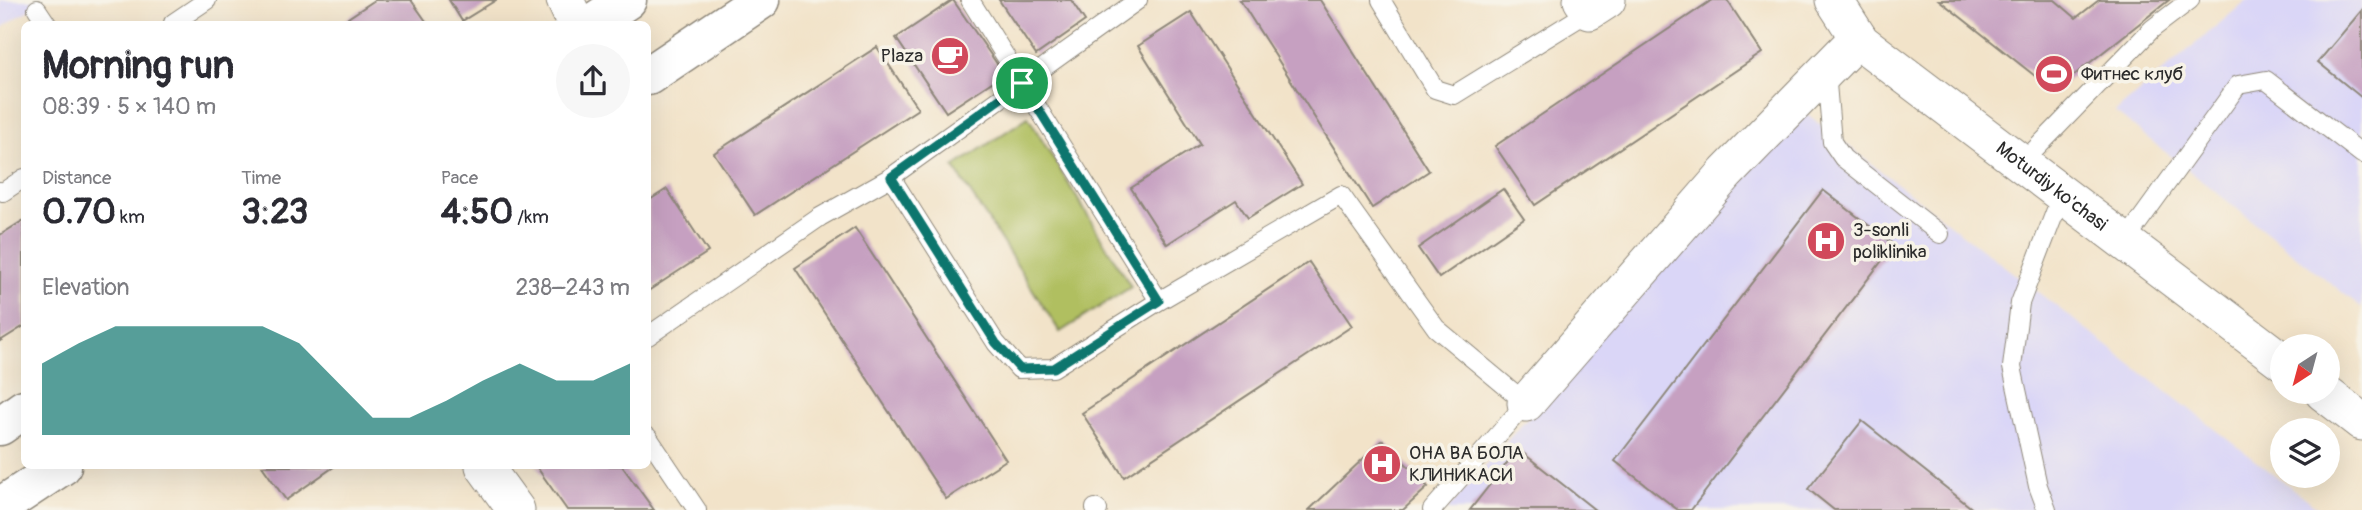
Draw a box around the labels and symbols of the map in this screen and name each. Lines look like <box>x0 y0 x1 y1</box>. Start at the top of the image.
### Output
cafe icon: Plaza <box>929 35 971 77</box>
place label: Plaza <box>880 44 923 68</box>
pin <box>992 53 1052 113</box>
sports icon: Фитнес клуб <box>2033 53 2075 95</box>
place label: Фитнес клуб <box>2081 62 2183 86</box>
street label: Moturdiy ko'chasi <box>1991 136 2112 236</box>
place label: 3-sonli poliklinika <box>1853 218 1927 264</box>
hospital icon: 3-sonli poliklinika <box>1805 220 1847 262</box>
north arrow <box>2270 334 2340 404</box>
place label: ОНА ВА БОЛА КЛИНИКАСИ <box>1409 441 1524 487</box>
hospital icon: ОНА ВА БОЛА КЛИНИКАСИ <box>1361 443 1403 485</box>

